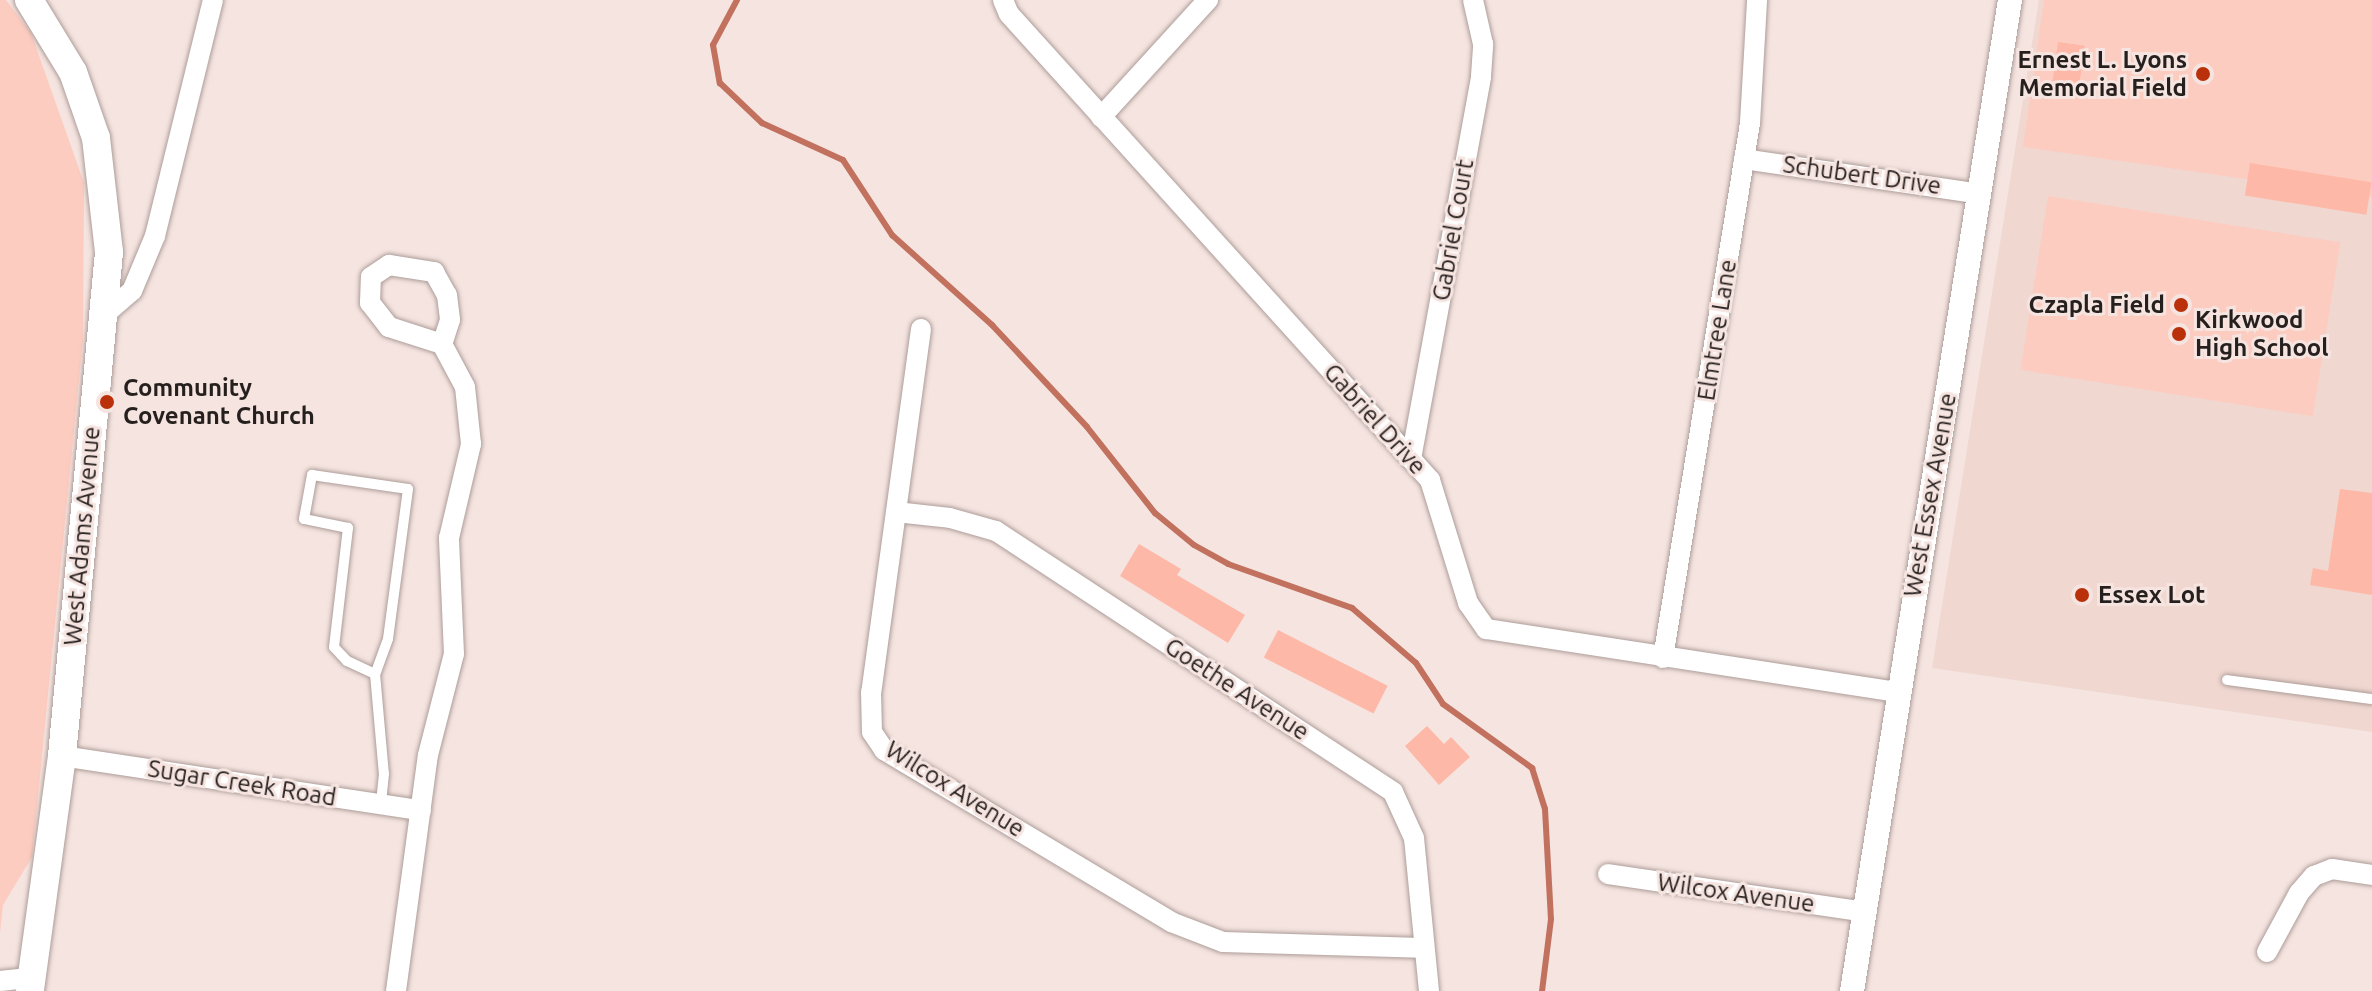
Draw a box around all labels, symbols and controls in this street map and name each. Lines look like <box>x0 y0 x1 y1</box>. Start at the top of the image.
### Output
place label: Ernest L. Lyons Memorial Field <box>2017 46 2187 102</box>
marker: Ernest L. Lyons Memorial Field <box>2194 65 2212 83</box>
street label: Schubert Drive <box>1781 150 1943 200</box>
street label: Gabriel Court <box>1426 157 1480 303</box>
street label: Elmtree Lane <box>1692 257 1742 403</box>
place label: Czapla Field <box>2029 291 2165 319</box>
marker: Czapla Field <box>2172 296 2190 314</box>
place label: Kirkwood High School <box>2195 306 2329 362</box>
marker: Kirkwood High School <box>2170 325 2188 343</box>
street label: Gabriel Drive <box>1318 358 1432 480</box>
place label: Community Covenant Church <box>123 374 315 430</box>
street label: West Essex Avenue <box>1898 391 1962 599</box>
marker: Community Covenant Church <box>98 393 116 411</box>
street label: West Adams Avenue <box>58 425 106 647</box>
place label: Essex Lot <box>2098 581 2205 609</box>
marker: Essex Lot <box>2073 586 2091 604</box>
street label: Goethe Avenue <box>1160 632 1314 746</box>
street label: Wilcox Avenue <box>880 735 1030 843</box>
street label: Sugar Creek Road <box>146 754 338 812</box>
street label: Wilcox Avenue <box>1656 868 1816 918</box>

